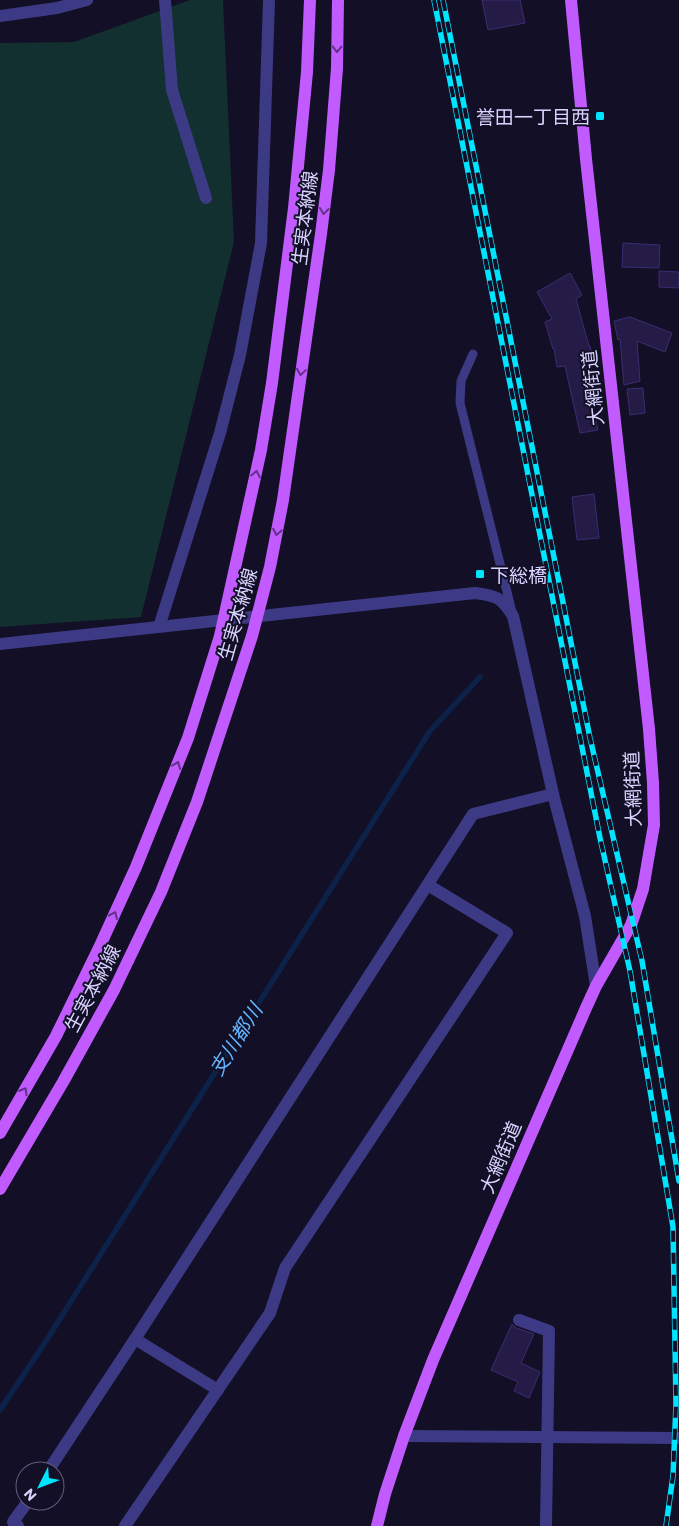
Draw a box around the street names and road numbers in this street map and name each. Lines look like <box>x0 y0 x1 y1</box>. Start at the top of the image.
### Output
street label: 生実本納線 <box>287 169 321 267</box>
street label: 大網街道 <box>577 349 607 427</box>
street label: 生実本納線 <box>213 565 261 663</box>
street label: 大網街道 <box>619 751 645 827</box>
street label: 生実本納線 <box>60 941 124 1035</box>
street label: 大網街道 <box>475 1118 525 1196</box>

